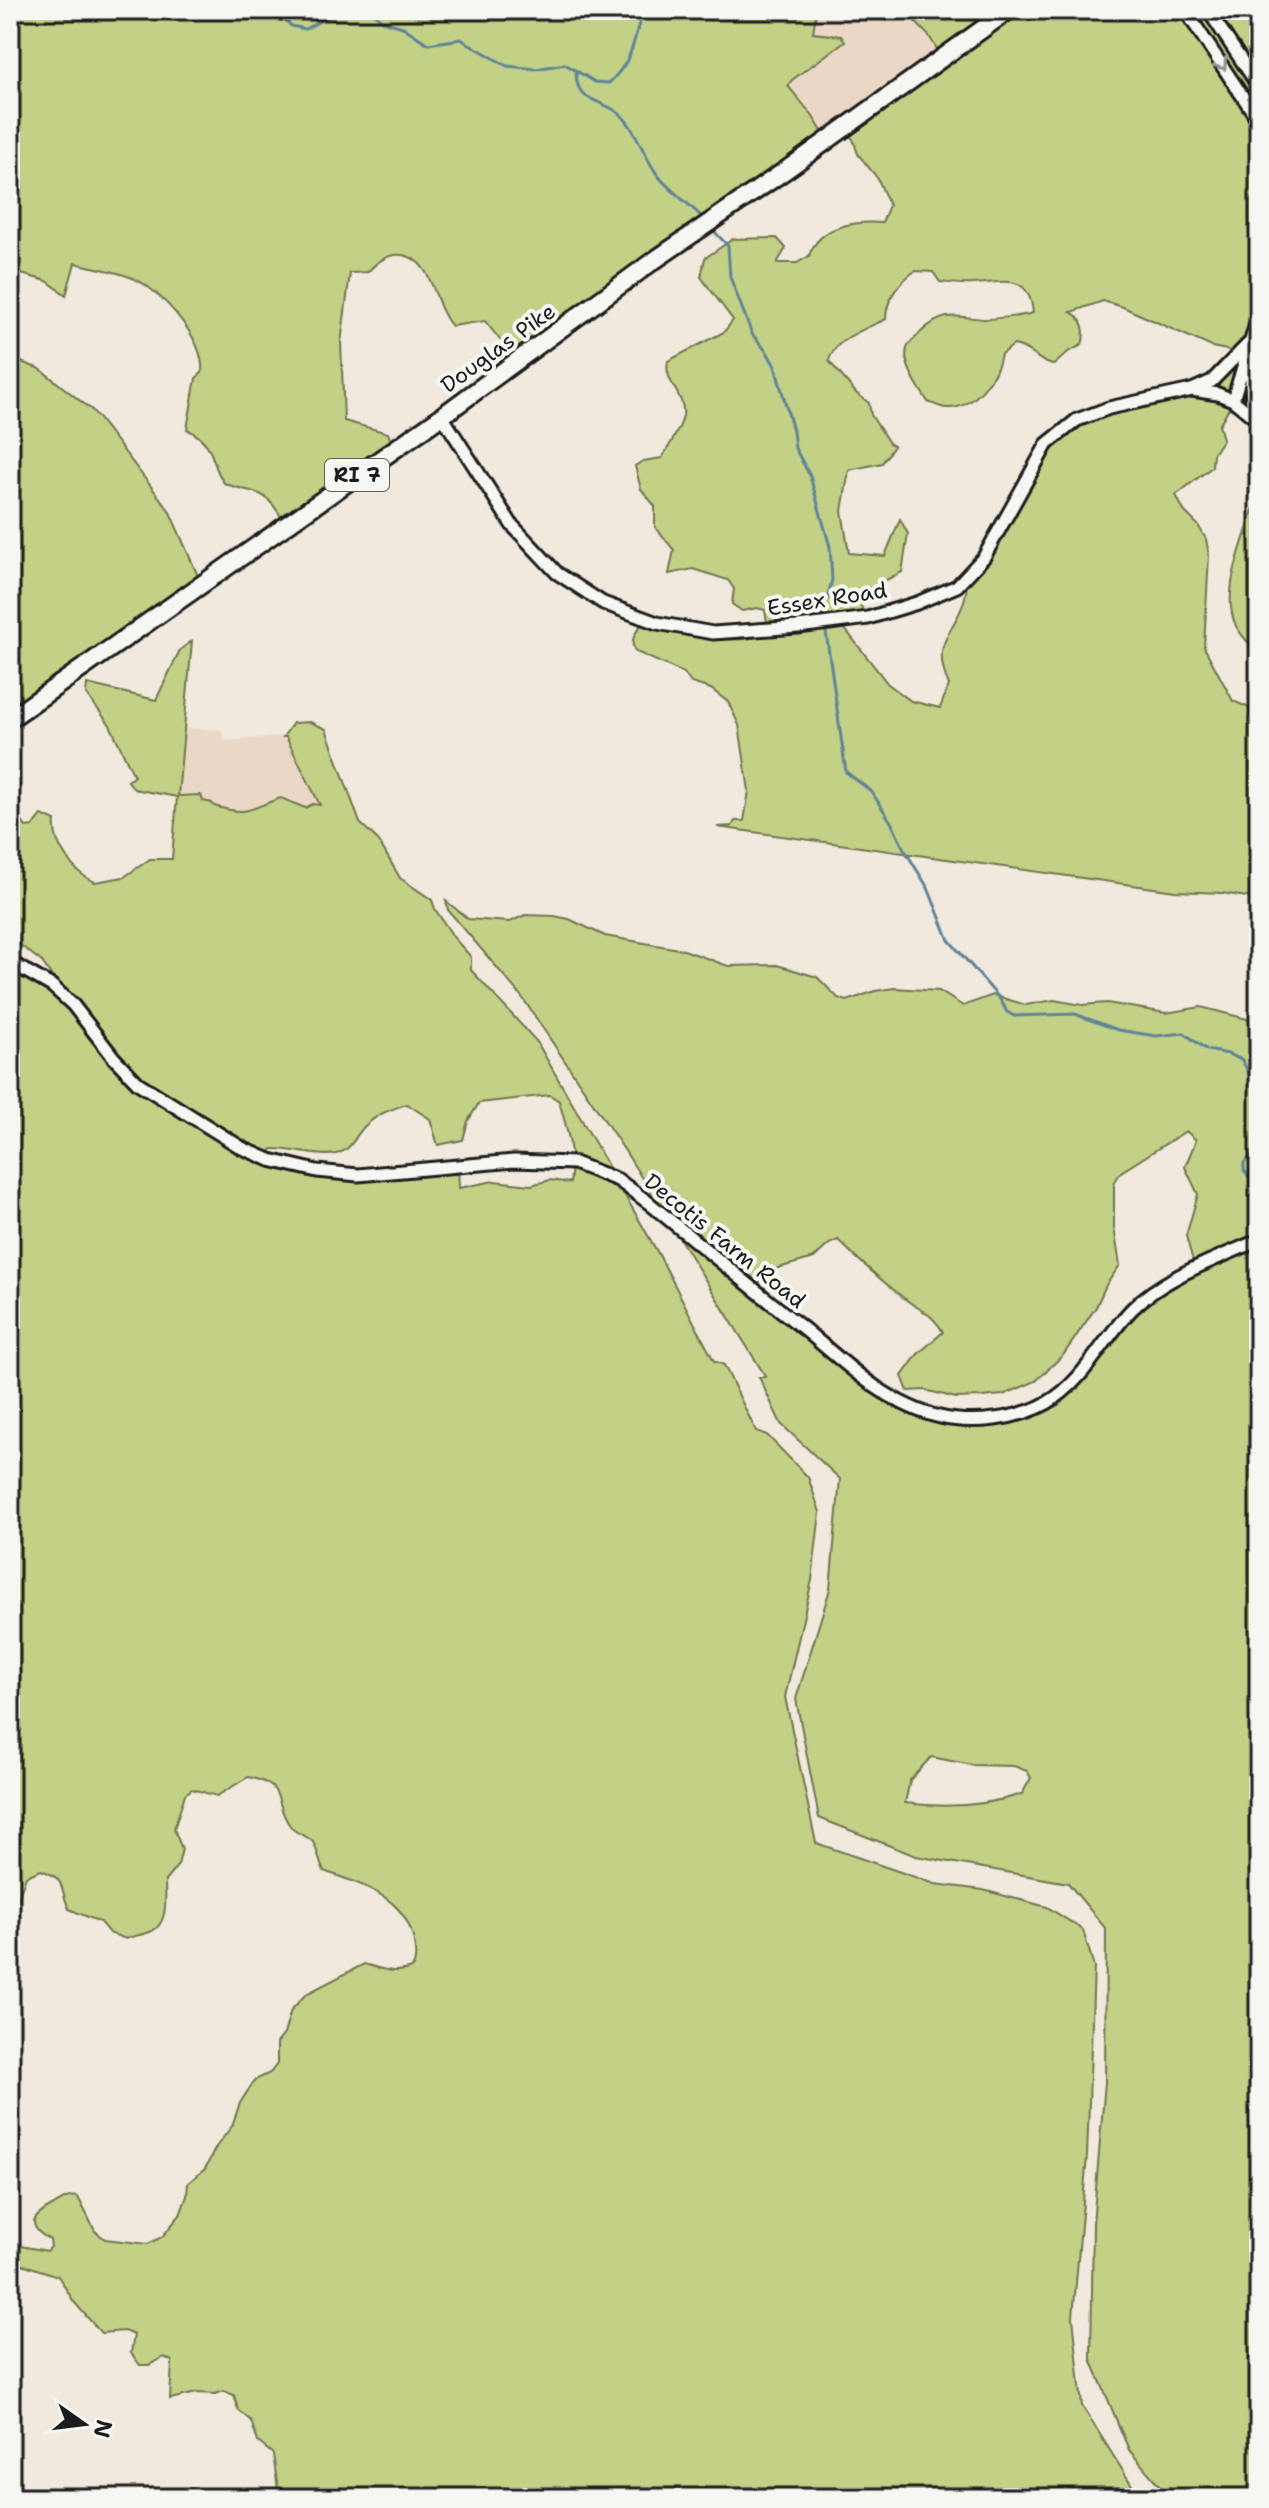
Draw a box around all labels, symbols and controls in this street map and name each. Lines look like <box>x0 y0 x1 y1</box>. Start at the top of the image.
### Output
one-way arrow <box>1212 57 1227 71</box>
street label: Douglas Pike <box>435 297 561 399</box>
road number: RI 7 <box>325 459 389 491</box>
street label: Essex Road <box>765 575 889 623</box>
street label: Decotis Farm Road <box>638 1167 812 1315</box>
north arrow <box>44 2384 124 2464</box>
text: N <box>87 2417 119 2441</box>

